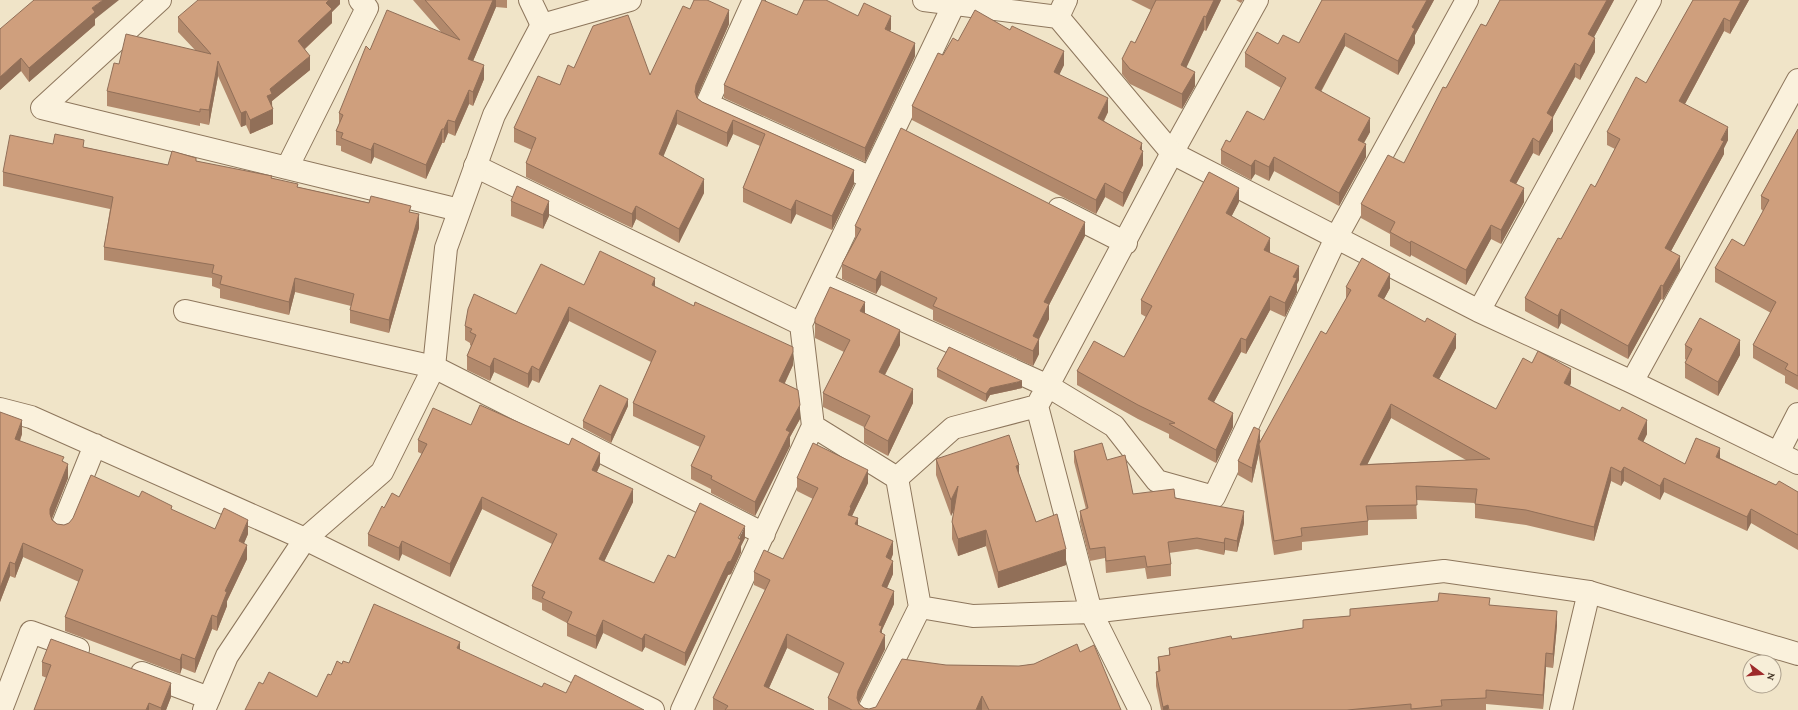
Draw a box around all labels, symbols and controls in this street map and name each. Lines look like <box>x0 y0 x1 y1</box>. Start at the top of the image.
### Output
north arrow <box>1742 654 1782 694</box>
text: N <box>1765 671 1778 682</box>

